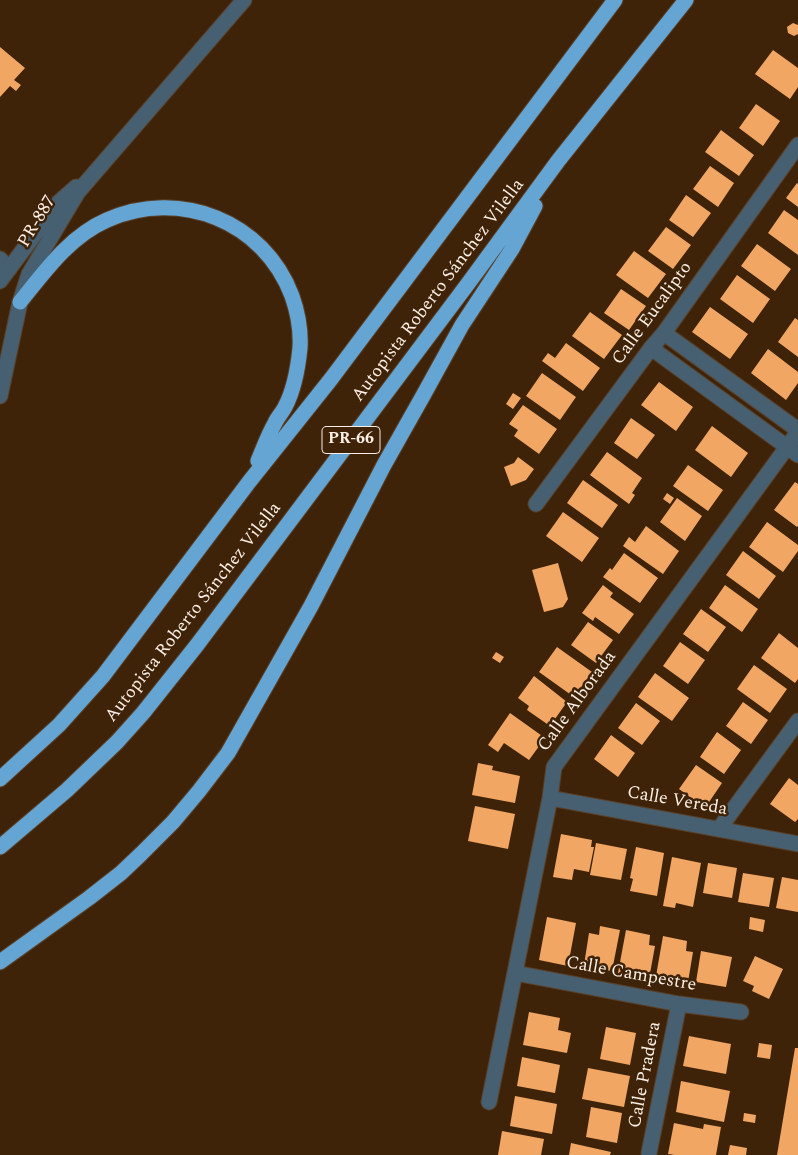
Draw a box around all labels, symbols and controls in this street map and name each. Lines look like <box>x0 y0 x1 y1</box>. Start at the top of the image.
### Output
street label: Autopista Roberto Sánchez Vilella <box>348 175 530 407</box>
street label: PR-887 <box>14 192 62 252</box>
street label: Calle Eucalipto <box>608 258 698 370</box>
road number: PR-66 <box>322 426 380 454</box>
street label: Autopista Roberto Sánchez Vilella <box>101 499 287 727</box>
street label: Calle Alborada <box>534 647 622 757</box>
street label: Calle Vereda <box>625 783 729 821</box>
street label: Calle Campestre <box>564 953 698 997</box>
street label: Calle Pradera <box>625 1020 667 1130</box>

